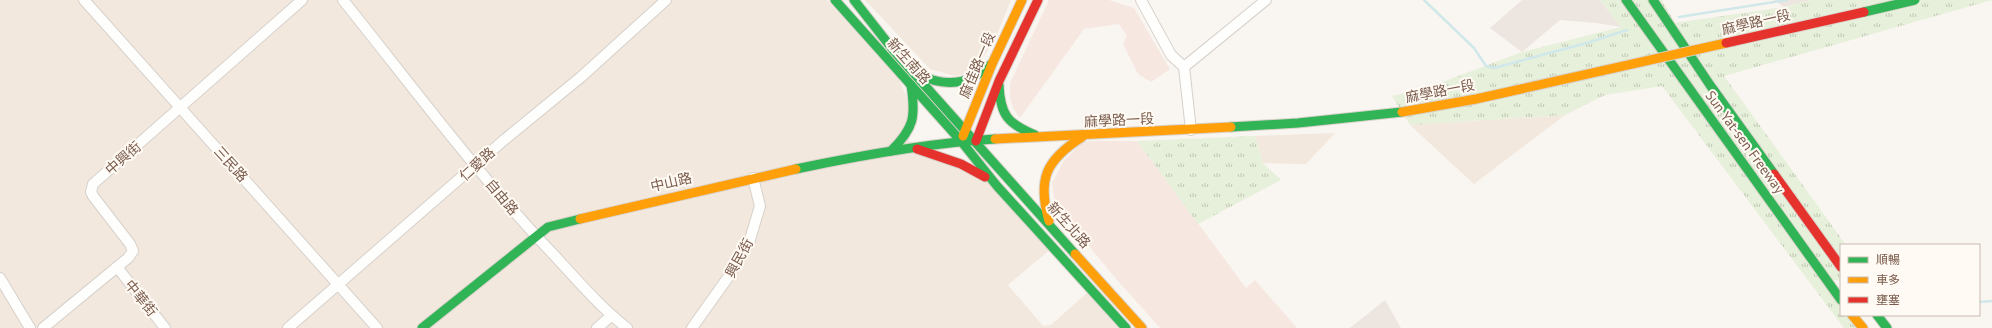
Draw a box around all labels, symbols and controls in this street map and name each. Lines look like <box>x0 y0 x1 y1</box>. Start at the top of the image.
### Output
street label: 麻學路一段 <box>1720 5 1792 39</box>
street label: 麻佳路一段 <box>955 29 999 101</box>
street label: 新生南路 <box>884 34 934 88</box>
street label: 麻學路一段 <box>1404 75 1476 107</box>
street label: Sun Yat-sen Freeway <box>1702 87 1789 197</box>
street label: 麻學路一段 <box>1084 109 1154 131</box>
street label: 中興街 <box>101 137 145 179</box>
street label: 三民路 <box>210 142 252 186</box>
street label: 仁愛路 <box>455 143 499 185</box>
street label: 中山路 <box>649 169 693 195</box>
street label: 自由路 <box>482 175 522 219</box>
street label: 新生北路 <box>1044 198 1094 252</box>
street label: 興民街 <box>721 235 757 281</box>
legend <box>1840 244 1980 316</box>
text: 順暢 <box>1876 252 1900 267</box>
text: 車多 <box>1876 272 1900 287</box>
street label: 中華街 <box>121 276 161 320</box>
text: 壅塞 <box>1876 292 1900 307</box>

